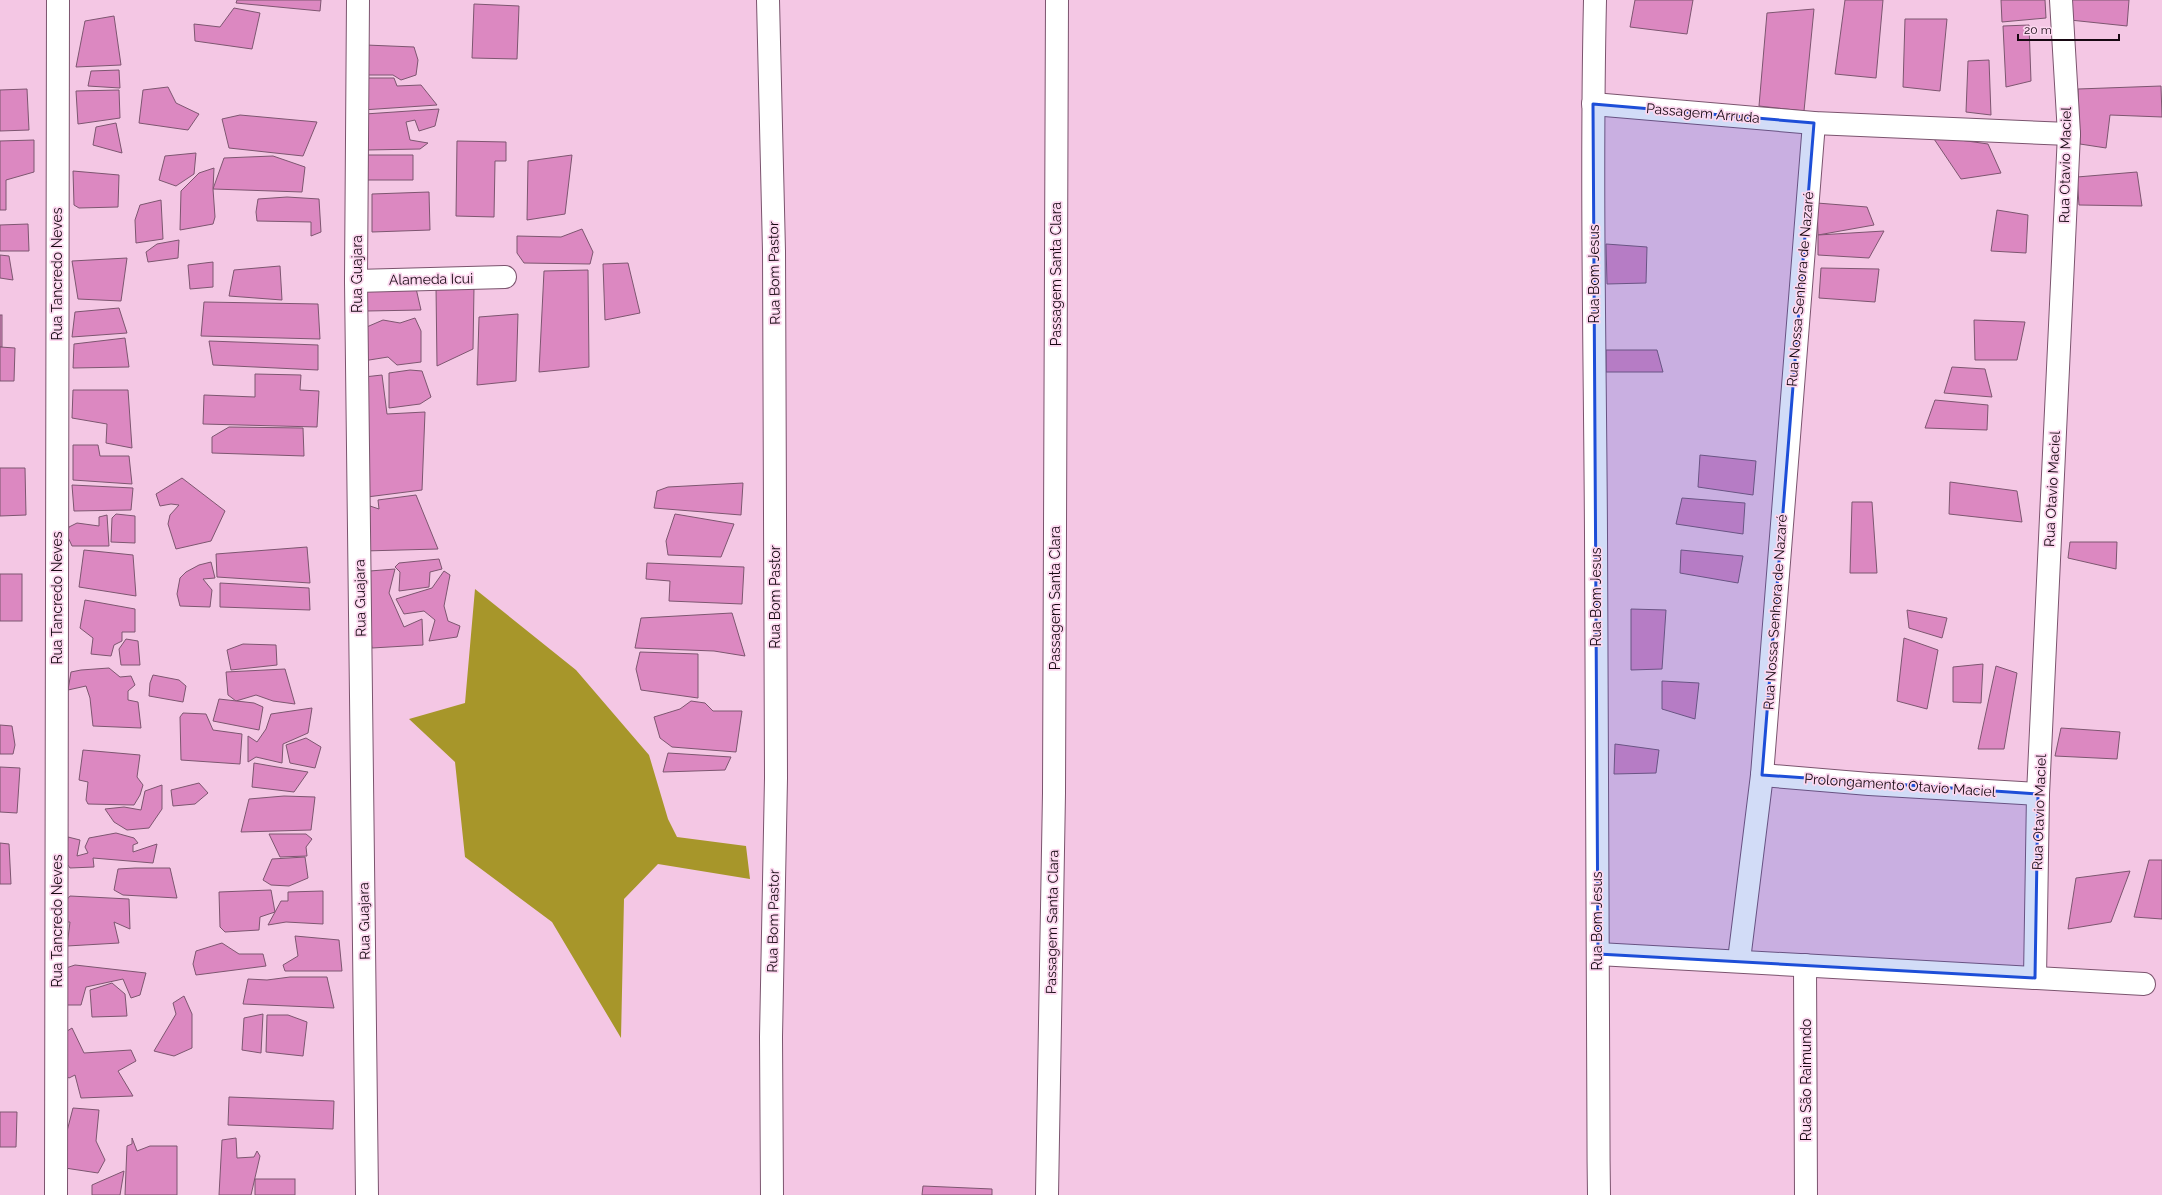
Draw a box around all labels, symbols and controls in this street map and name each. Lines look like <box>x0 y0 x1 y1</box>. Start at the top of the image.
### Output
scale bar <box>2018 16 2119 42</box>
text: 20 m <box>2024 23 2052 37</box>
street label: Passagem Arruda <box>1645 100 1761 126</box>
street label: Rua Otavio Maciel <box>2056 107 2074 223</box>
street label: Rua Nossa Senhora de Nazaré <box>1783 191 1817 387</box>
street label: Passagem Santa Clara <box>1048 202 1064 346</box>
street label: Rua Tancredo Neves <box>49 207 65 341</box>
street label: Rua Bom Pastor <box>765 221 783 325</box>
street label: Rua Bom Jesus <box>1586 224 1602 323</box>
street label: Rua Guajara <box>349 235 365 313</box>
street label: Alameda Icui <box>389 270 473 288</box>
street label: Rua Otavio Maciel <box>2041 430 2063 547</box>
street label: Rua Nossa Senhora de Nazaré <box>1760 514 1790 710</box>
street label: Passagem Santa Clara <box>1047 526 1063 670</box>
street label: Rua Tancredo Neves <box>49 531 65 665</box>
street label: Rua Bom Pastor <box>767 545 783 649</box>
street label: Rua Bom Jesus <box>1588 547 1604 646</box>
street label: Rua Guajara <box>351 559 369 637</box>
street label: Rua Otavio Maciel <box>2029 753 2049 870</box>
street label: Prolongamento Otavio Maciel <box>1804 770 1996 800</box>
street label: Passagem Santa Clara <box>1043 850 1061 994</box>
street label: Rua Tancredo Neves <box>49 854 65 988</box>
street label: Rua Bom Pastor <box>764 869 782 973</box>
street label: Rua Bom Jesus <box>1589 871 1605 970</box>
street label: Rua Guajara <box>355 882 373 960</box>
street label: Rua São Raimundo <box>1798 1019 1814 1141</box>

